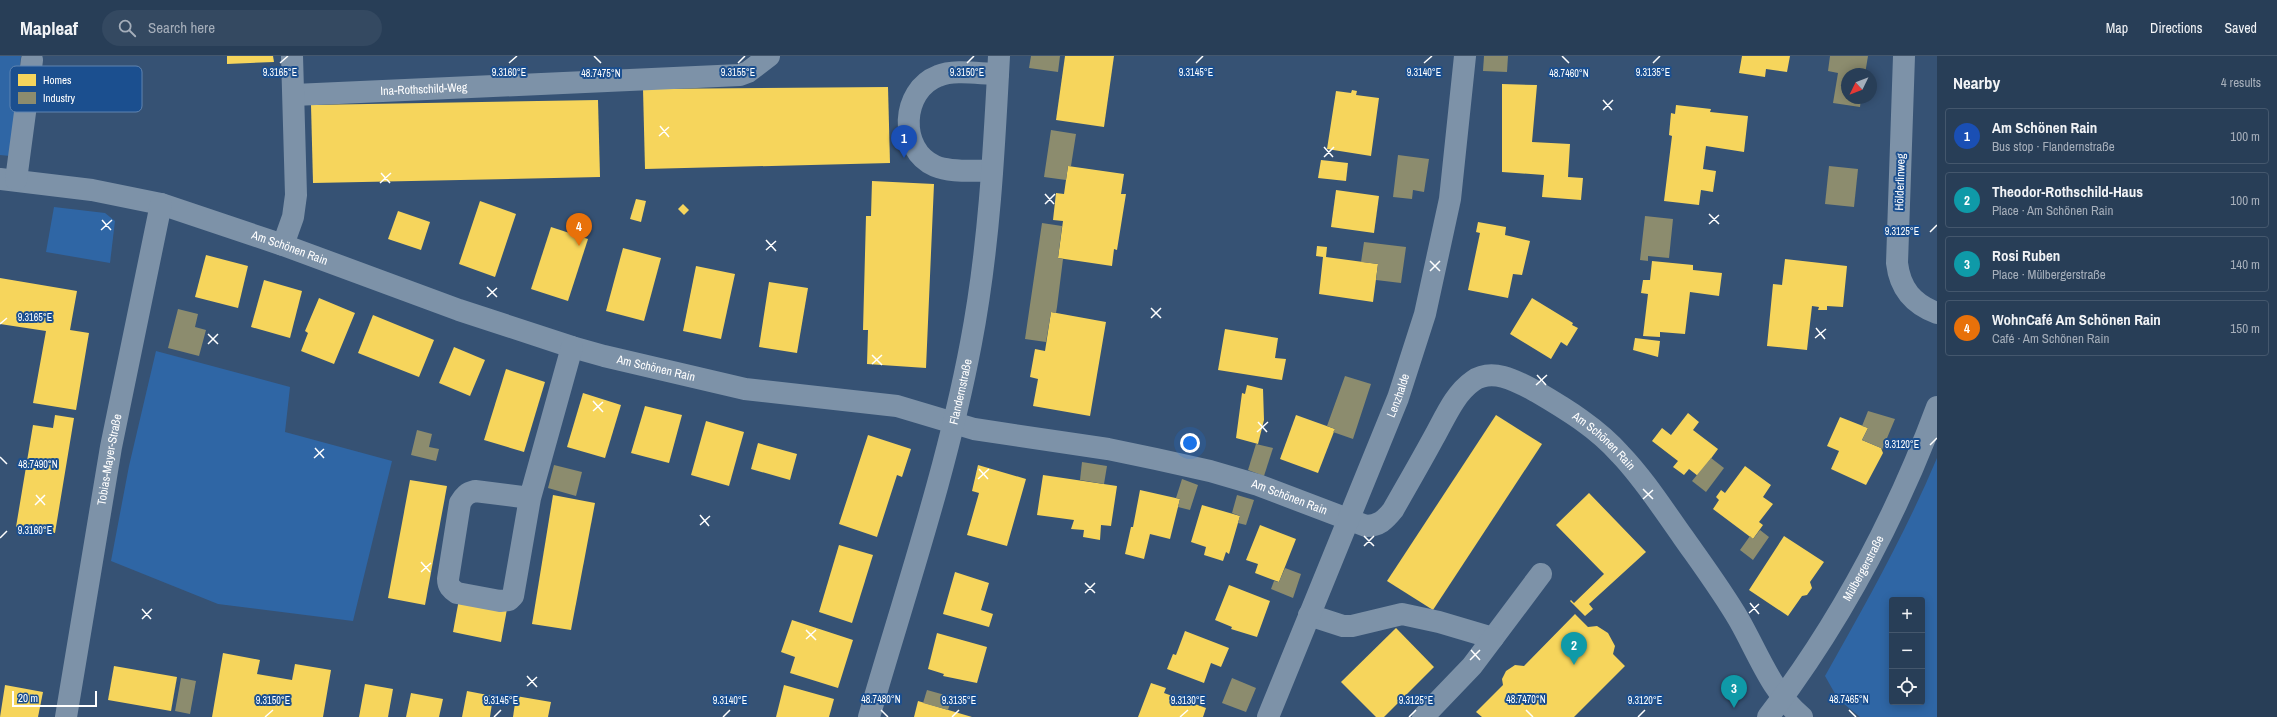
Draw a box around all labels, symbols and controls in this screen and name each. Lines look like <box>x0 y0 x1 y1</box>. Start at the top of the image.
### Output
search box <box>102 10 382 46</box>
text: Mapleaf <box>20 15 78 41</box>
icon: search <box>116 17 138 39</box>
text: Search here <box>148 17 215 38</box>
text: Map <box>2106 19 2128 37</box>
text: Directions <box>2150 19 2202 37</box>
text: Saved <box>2224 19 2257 37</box>
legend <box>10 66 142 112</box>
text: 9.3165°E <box>263 66 297 79</box>
text: 9.3160°E <box>492 66 526 79</box>
text: 9.3155°E <box>721 66 755 79</box>
text: 9.3150°E <box>950 66 984 79</box>
text: 9.3145°E <box>1179 66 1213 79</box>
text: 9.3140°E <box>1407 66 1441 79</box>
text: 9.3135°E <box>1636 66 1670 79</box>
text: 48.7475°N <box>581 67 621 80</box>
text: 48.7460°N <box>1549 67 1589 80</box>
north arrow <box>1841 68 1877 104</box>
text: Nearby <box>1953 71 2000 94</box>
text: Homes <box>43 73 72 87</box>
text: 4 results <box>2221 74 2261 91</box>
street label: Ina-Rothschild-Weg <box>380 79 468 99</box>
text: Industry <box>43 91 76 105</box>
text: Am Schönen Rain <box>1992 117 2097 138</box>
pin: 1 <box>891 125 917 158</box>
text: 1 <box>1964 128 1970 145</box>
text: 100 m <box>2230 128 2260 145</box>
text: Bus stop · Flandernstraße <box>1992 138 2115 155</box>
street label: Hölderlinweg <box>1891 153 1909 211</box>
text: Theodor-Rothschild-Haus <box>1992 181 2143 202</box>
text: 2 <box>1964 192 1970 209</box>
text: 100 m <box>2230 192 2260 209</box>
text: Place · Am Schönen Rain <box>1992 202 2114 219</box>
pin: 4 <box>566 213 592 246</box>
text: 9.3125°E <box>1885 225 1919 238</box>
street label: Am Schönen Rain <box>248 227 330 269</box>
text: Rosi Ruben <box>1992 245 2060 266</box>
text: 3 <box>1964 256 1970 273</box>
text: 140 m <box>2230 256 2260 273</box>
text: Place · Mülbergerstraße <box>1992 266 2106 283</box>
text: WohnCafé Am Schönen Rain <box>1992 309 2161 330</box>
text: 9.3165°E <box>18 311 52 324</box>
text: 4 <box>1964 320 1970 337</box>
text: 150 m <box>2230 320 2260 337</box>
text: Café · Am Schönen Rain <box>1992 330 2109 347</box>
street label: Am Schönen Rain <box>614 351 697 385</box>
street label: Flandernstraße <box>946 358 976 426</box>
street label: Lenzhalde <box>1383 371 1413 420</box>
street label: Am Schönen Rain <box>1568 408 1639 473</box>
street label: Tobias-Mayer-Straße <box>93 413 126 507</box>
your location <box>1180 433 1200 453</box>
text: 9.3120°E <box>1885 438 1919 451</box>
text: 48.7490°N <box>18 458 58 471</box>
street label: Am Schönen Rain <box>1249 475 1330 519</box>
text: 9.3160°E <box>18 524 52 537</box>
street label: Mülbergerstraße <box>1839 533 1888 604</box>
map controls <box>1889 597 1925 705</box>
button: + <box>1889 597 1925 633</box>
pin: 2 <box>1561 632 1587 665</box>
button: − <box>1889 633 1925 669</box>
button: locate <box>1889 669 1925 705</box>
pin: 3 <box>1721 675 1747 708</box>
scale bar <box>12 689 97 708</box>
text: 20 m <box>18 691 38 705</box>
text: 48.7480°N <box>861 693 901 706</box>
text: 48.7470°N <box>1506 693 1546 706</box>
text: 48.7465°N <box>1829 693 1869 706</box>
text: 9.3150°E <box>256 694 290 707</box>
text: 9.3145°E <box>484 694 518 707</box>
text: 9.3140°E <box>713 694 747 707</box>
text: 9.3135°E <box>942 694 976 707</box>
text: 9.3130°E <box>1171 694 1205 707</box>
text: 9.3125°E <box>1399 694 1433 707</box>
text: 9.3120°E <box>1628 694 1662 707</box>

